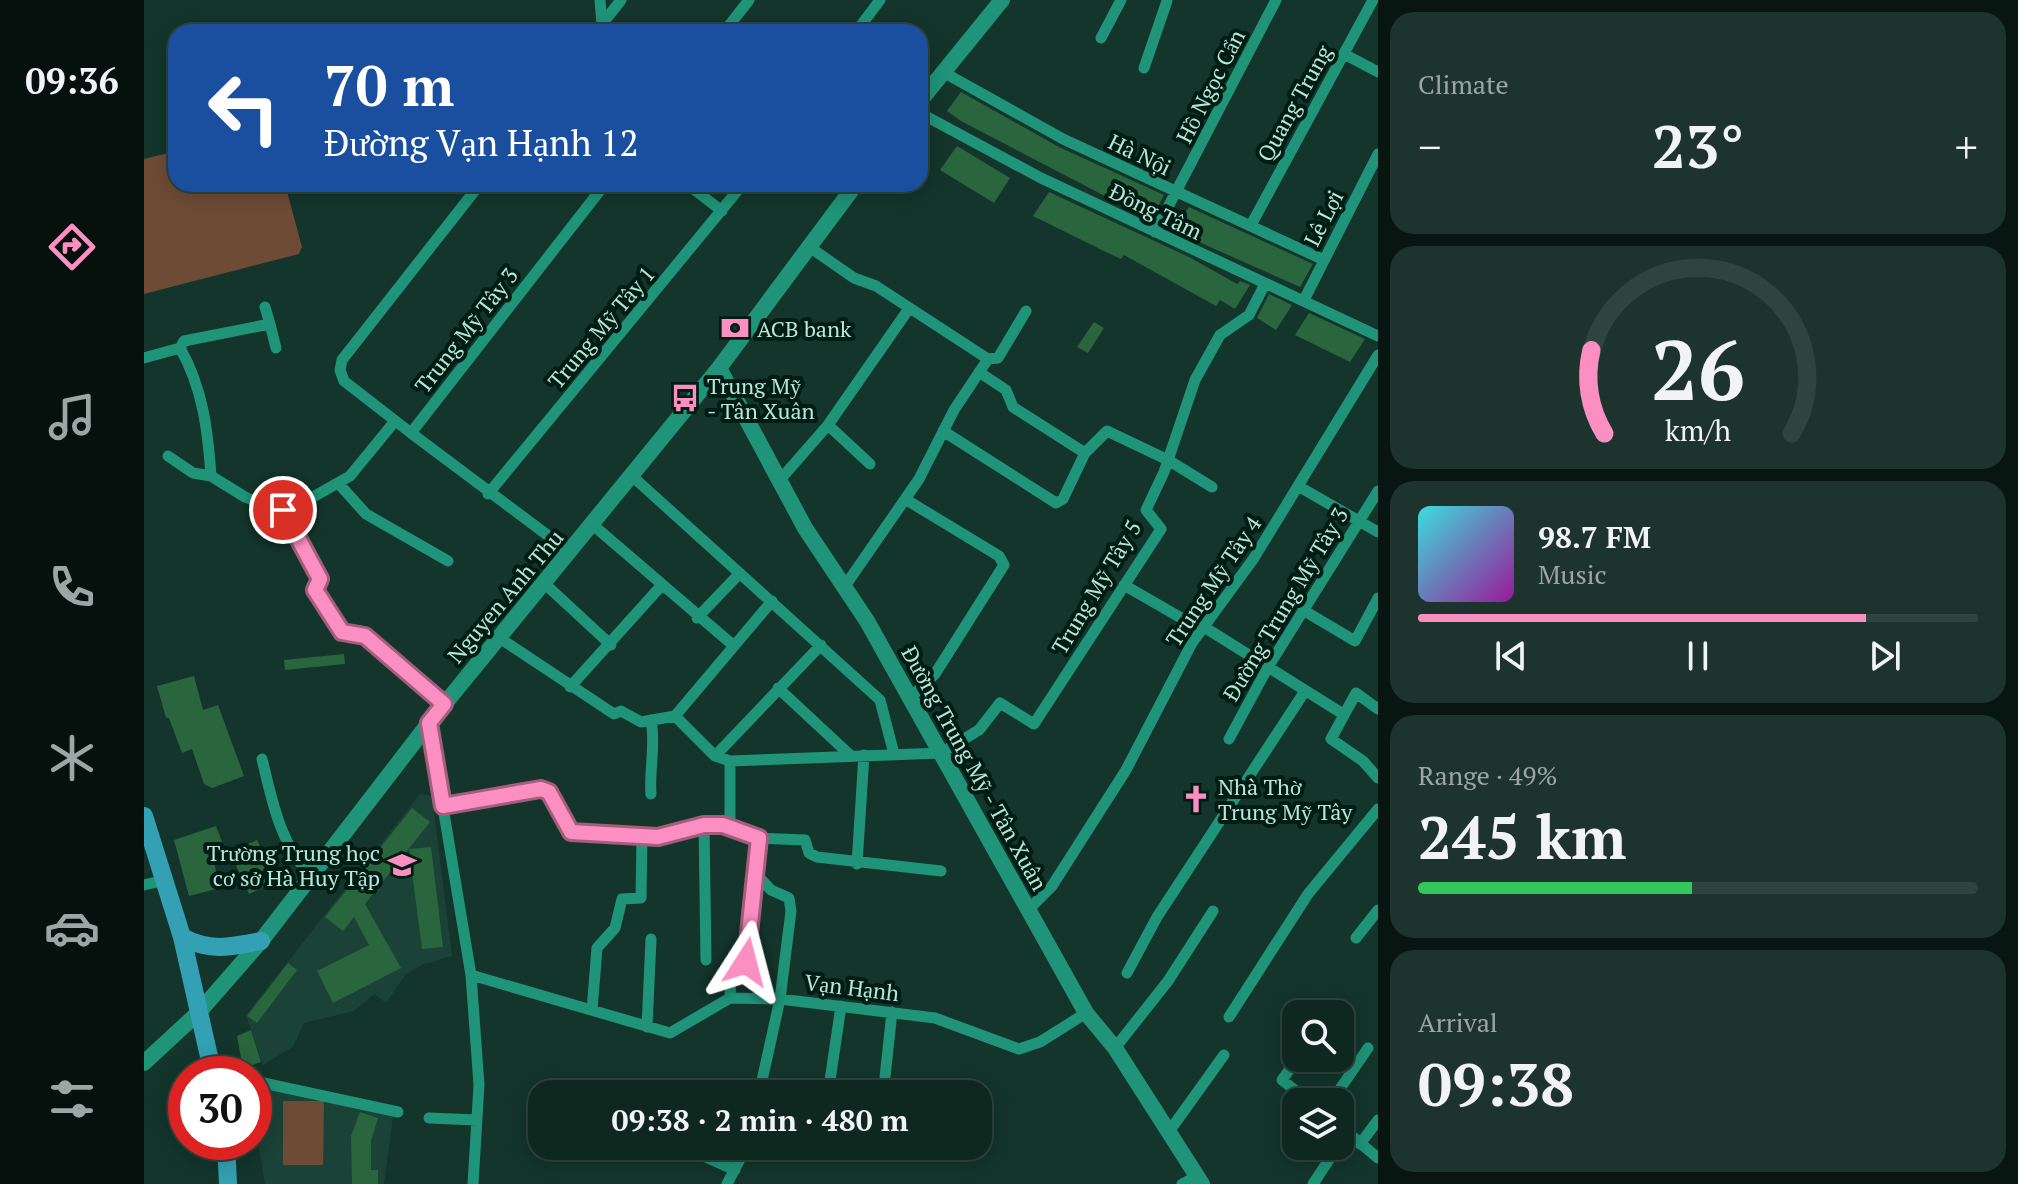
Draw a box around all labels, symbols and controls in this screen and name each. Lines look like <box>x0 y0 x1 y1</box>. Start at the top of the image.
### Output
street label: Hồ Ngọc Cẩn <box>1169 24 1251 148</box>
street label: Quang Trung <box>1250 39 1338 166</box>
text: 70 m <box>324 48 454 122</box>
icon: left <box>192 56 296 160</box>
text: 09:36 <box>25 57 119 104</box>
text: Climate <box>1418 67 1509 101</box>
text: 23° <box>1652 106 1744 185</box>
text: − <box>1418 117 1441 176</box>
text: + <box>1955 117 1978 176</box>
text: Đường Vạn Hạnh 12 <box>324 119 639 166</box>
street label: Hà Nội <box>1104 126 1176 182</box>
street label: Đồng Tâm <box>1105 176 1207 246</box>
street label: Lê Lợi <box>1297 185 1349 251</box>
icon: directions <box>44 219 100 275</box>
street label: Trung Mỹ Tây 1 <box>541 260 661 394</box>
street label: Trung Mỹ Tây 3 <box>408 261 524 399</box>
bank icon: ACB bank <box>720 313 750 343</box>
text: 26 <box>1651 313 1745 423</box>
place label: ACB bank <box>757 314 852 343</box>
place label: Trung Mỹ - Tân Xuân <box>707 371 815 425</box>
bus stop icon: Trung Mỹ - Tân Xuân <box>670 383 700 413</box>
icon: music <box>44 389 100 445</box>
text: km/h <box>1665 411 1731 449</box>
pin <box>249 476 317 544</box>
icon: arrive <box>261 488 305 532</box>
street label: Đường Trung Mỹ Tây 3 <box>1216 502 1354 706</box>
street label: Trung Mỹ Tây 4 <box>1159 510 1268 652</box>
street label: Trung Mỹ Tây 5 <box>1045 515 1147 659</box>
text: 98.7 FM <box>1538 517 1651 557</box>
street label: Nguyen Anh Thu <box>441 523 570 669</box>
text: Music <box>1538 557 1607 591</box>
icon: phone <box>44 559 100 615</box>
icon: previous <box>1489 634 1533 678</box>
icon: pause <box>1676 634 1720 678</box>
icon: next <box>1863 634 1907 678</box>
street label: Đường Trung Mỹ - Tân Xuân <box>896 641 1054 895</box>
icon: climate <box>44 730 100 786</box>
text: Range · 49% <box>1418 758 1557 792</box>
place label: Nhà Thờ Trung Mỹ Tây <box>1218 772 1353 826</box>
church icon: Nhà Thờ Trung Mỹ Tây <box>1181 784 1211 814</box>
text: 245 km <box>1418 797 1626 876</box>
place label: Trường Trung học cơ sở Hà Huy Tập <box>207 838 380 892</box>
school or university icon: Trường Trung học cơ sở Hà Huy Tập <box>387 850 417 880</box>
icon: car <box>44 900 100 956</box>
position arrow <box>704 920 788 1004</box>
street label: Vạn Hạnh <box>803 967 901 1007</box>
map controls <box>1282 1000 1354 1160</box>
button: search <box>1282 1000 1354 1072</box>
text: Arrival <box>1418 1005 1498 1039</box>
text: 09:38 <box>1418 1044 1574 1123</box>
speed limit sign: 30 <box>168 1056 272 1160</box>
icon: filters <box>44 1071 100 1127</box>
button: layers <box>1282 1088 1354 1160</box>
text: 09:38 · 2 min · 480 m <box>612 1100 908 1140</box>

